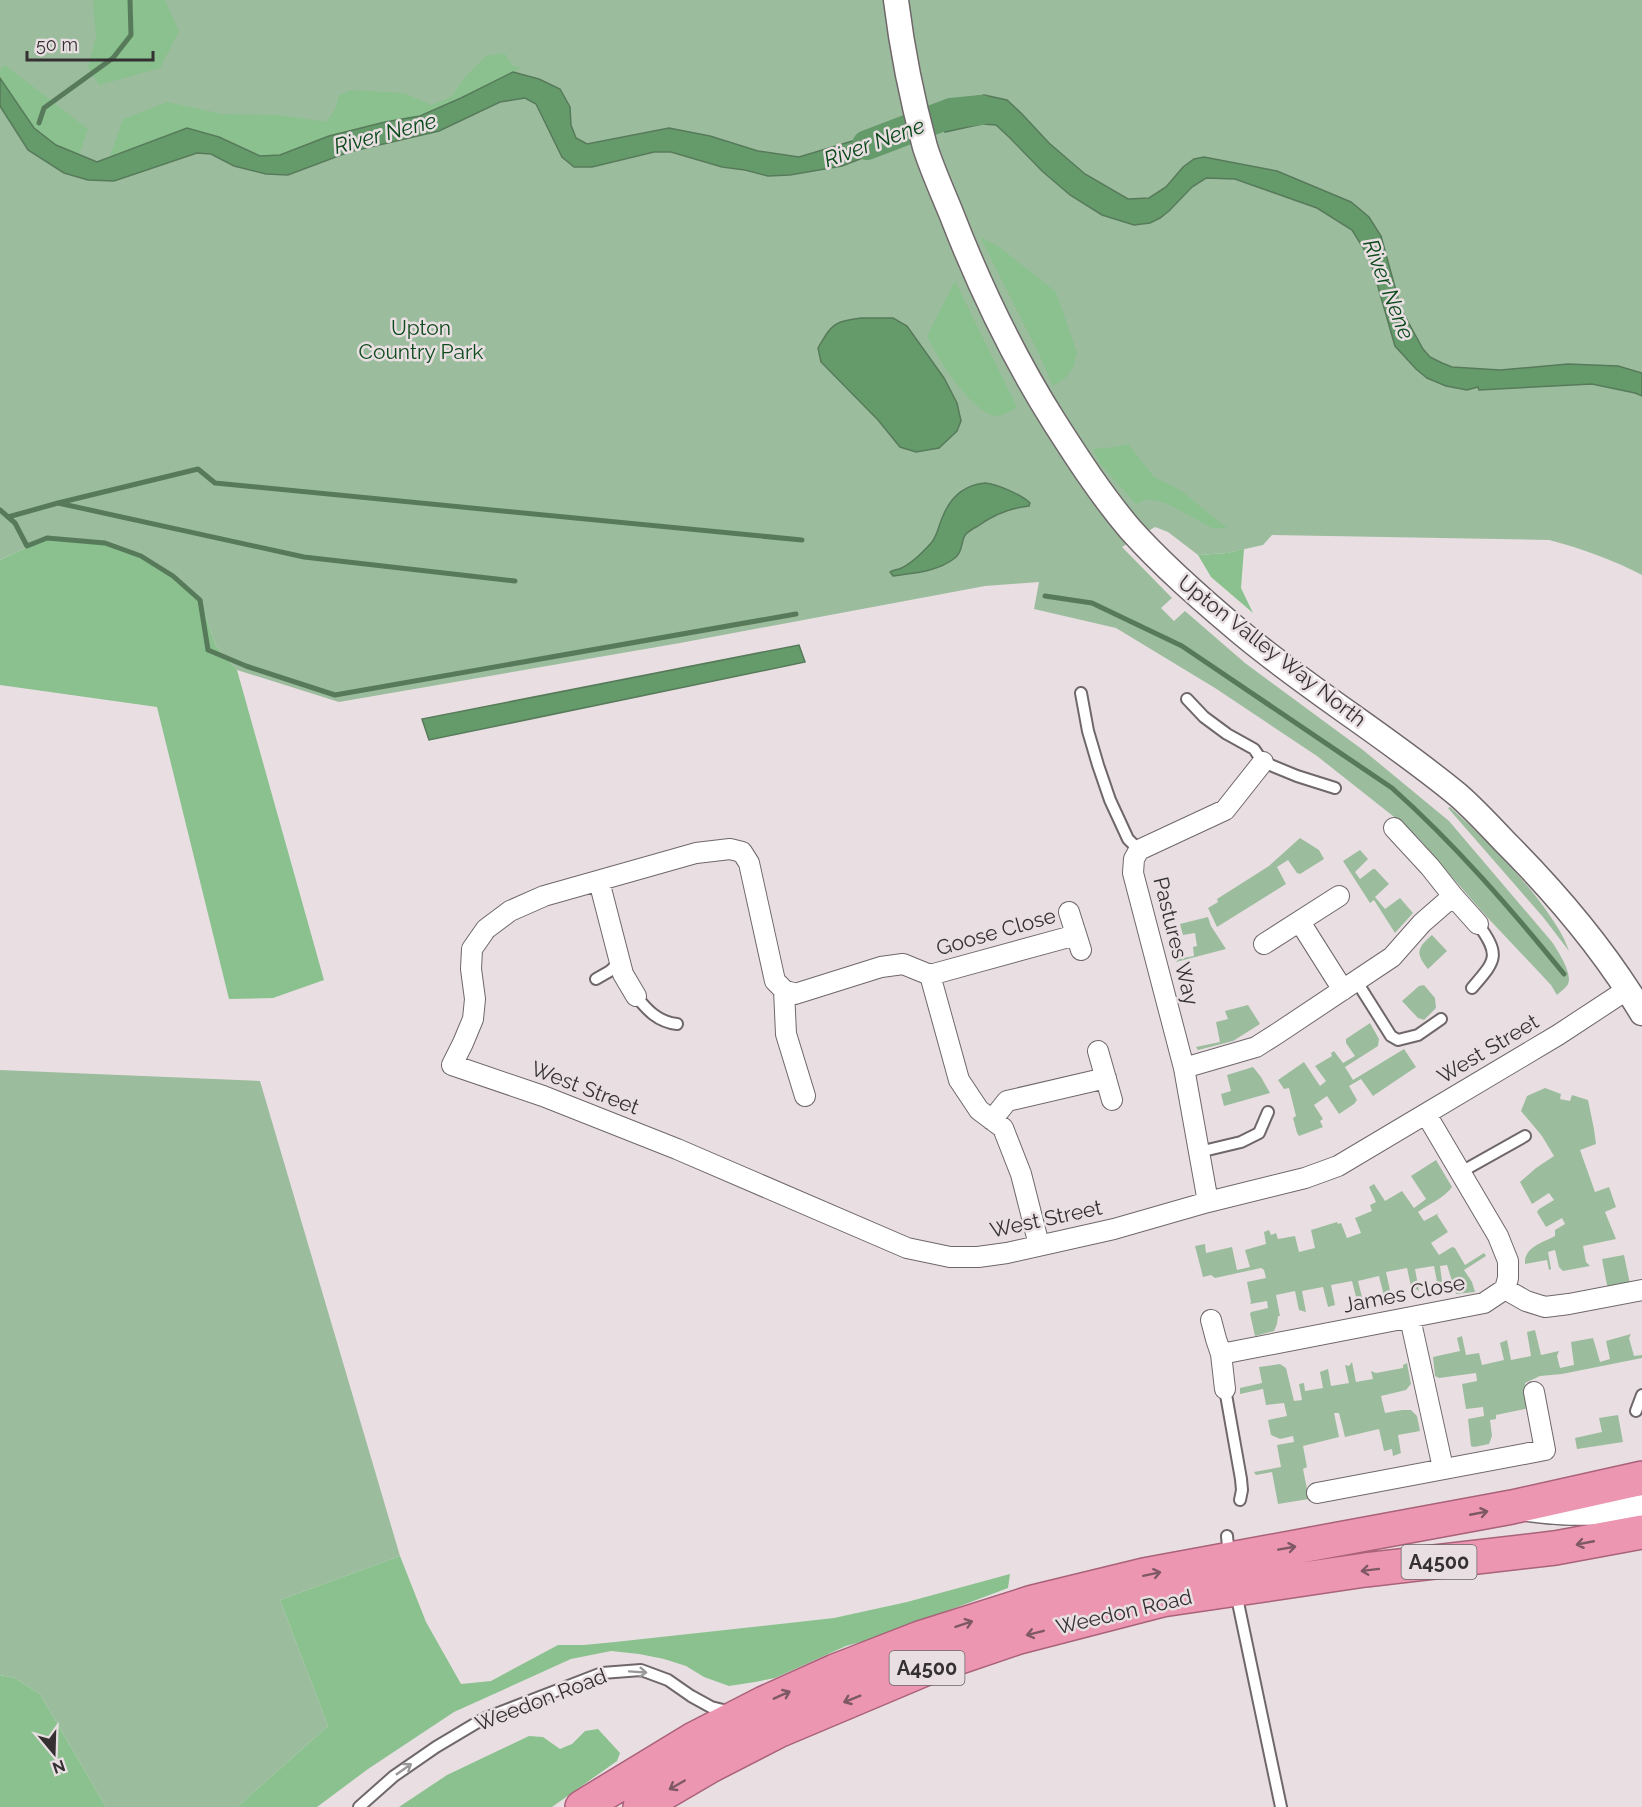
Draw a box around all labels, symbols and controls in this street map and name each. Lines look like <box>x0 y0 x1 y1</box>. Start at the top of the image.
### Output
scale bar <box>27 24 153 62</box>
text: 50 m <box>36 34 78 55</box>
water label: River Nene <box>331 107 439 159</box>
water label: River Nene <box>820 112 928 172</box>
water label: River Nene <box>1358 235 1420 343</box>
park label: Upton Country Park <box>359 315 483 364</box>
street label: Upton Valley Way North <box>1173 569 1371 732</box>
street label: Pastures Way <box>1148 874 1205 1008</box>
street label: Goose Close <box>933 903 1058 960</box>
street label: West Street <box>1433 1009 1543 1089</box>
street label: West Street <box>528 1055 643 1120</box>
street label: West Street <box>988 1194 1104 1243</box>
street label: James Close <box>1341 1269 1467 1318</box>
one-way arrow <box>1469 1507 1488 1518</box>
one-way arrow <box>1575 1538 1595 1549</box>
one-way arrow <box>1277 1542 1296 1553</box>
road number: A4500 <box>1402 1545 1476 1579</box>
one-way arrow <box>1361 1565 1381 1576</box>
one-way arrow <box>1142 1568 1161 1579</box>
street label: Weedon Road <box>1053 1584 1194 1639</box>
one-way arrow <box>954 1618 973 1629</box>
one-way arrow <box>1026 1627 1045 1639</box>
road number: A4500 <box>890 1651 964 1685</box>
street label: Weedon Road <box>472 1663 610 1736</box>
one-way arrow <box>628 1666 647 1677</box>
one-way arrow <box>773 1689 791 1700</box>
one-way arrow <box>843 1694 862 1705</box>
north arrow <box>24 1723 84 1783</box>
text: N <box>50 1756 68 1778</box>
one-way arrow <box>395 1763 411 1775</box>
one-way arrow <box>669 1779 686 1791</box>

